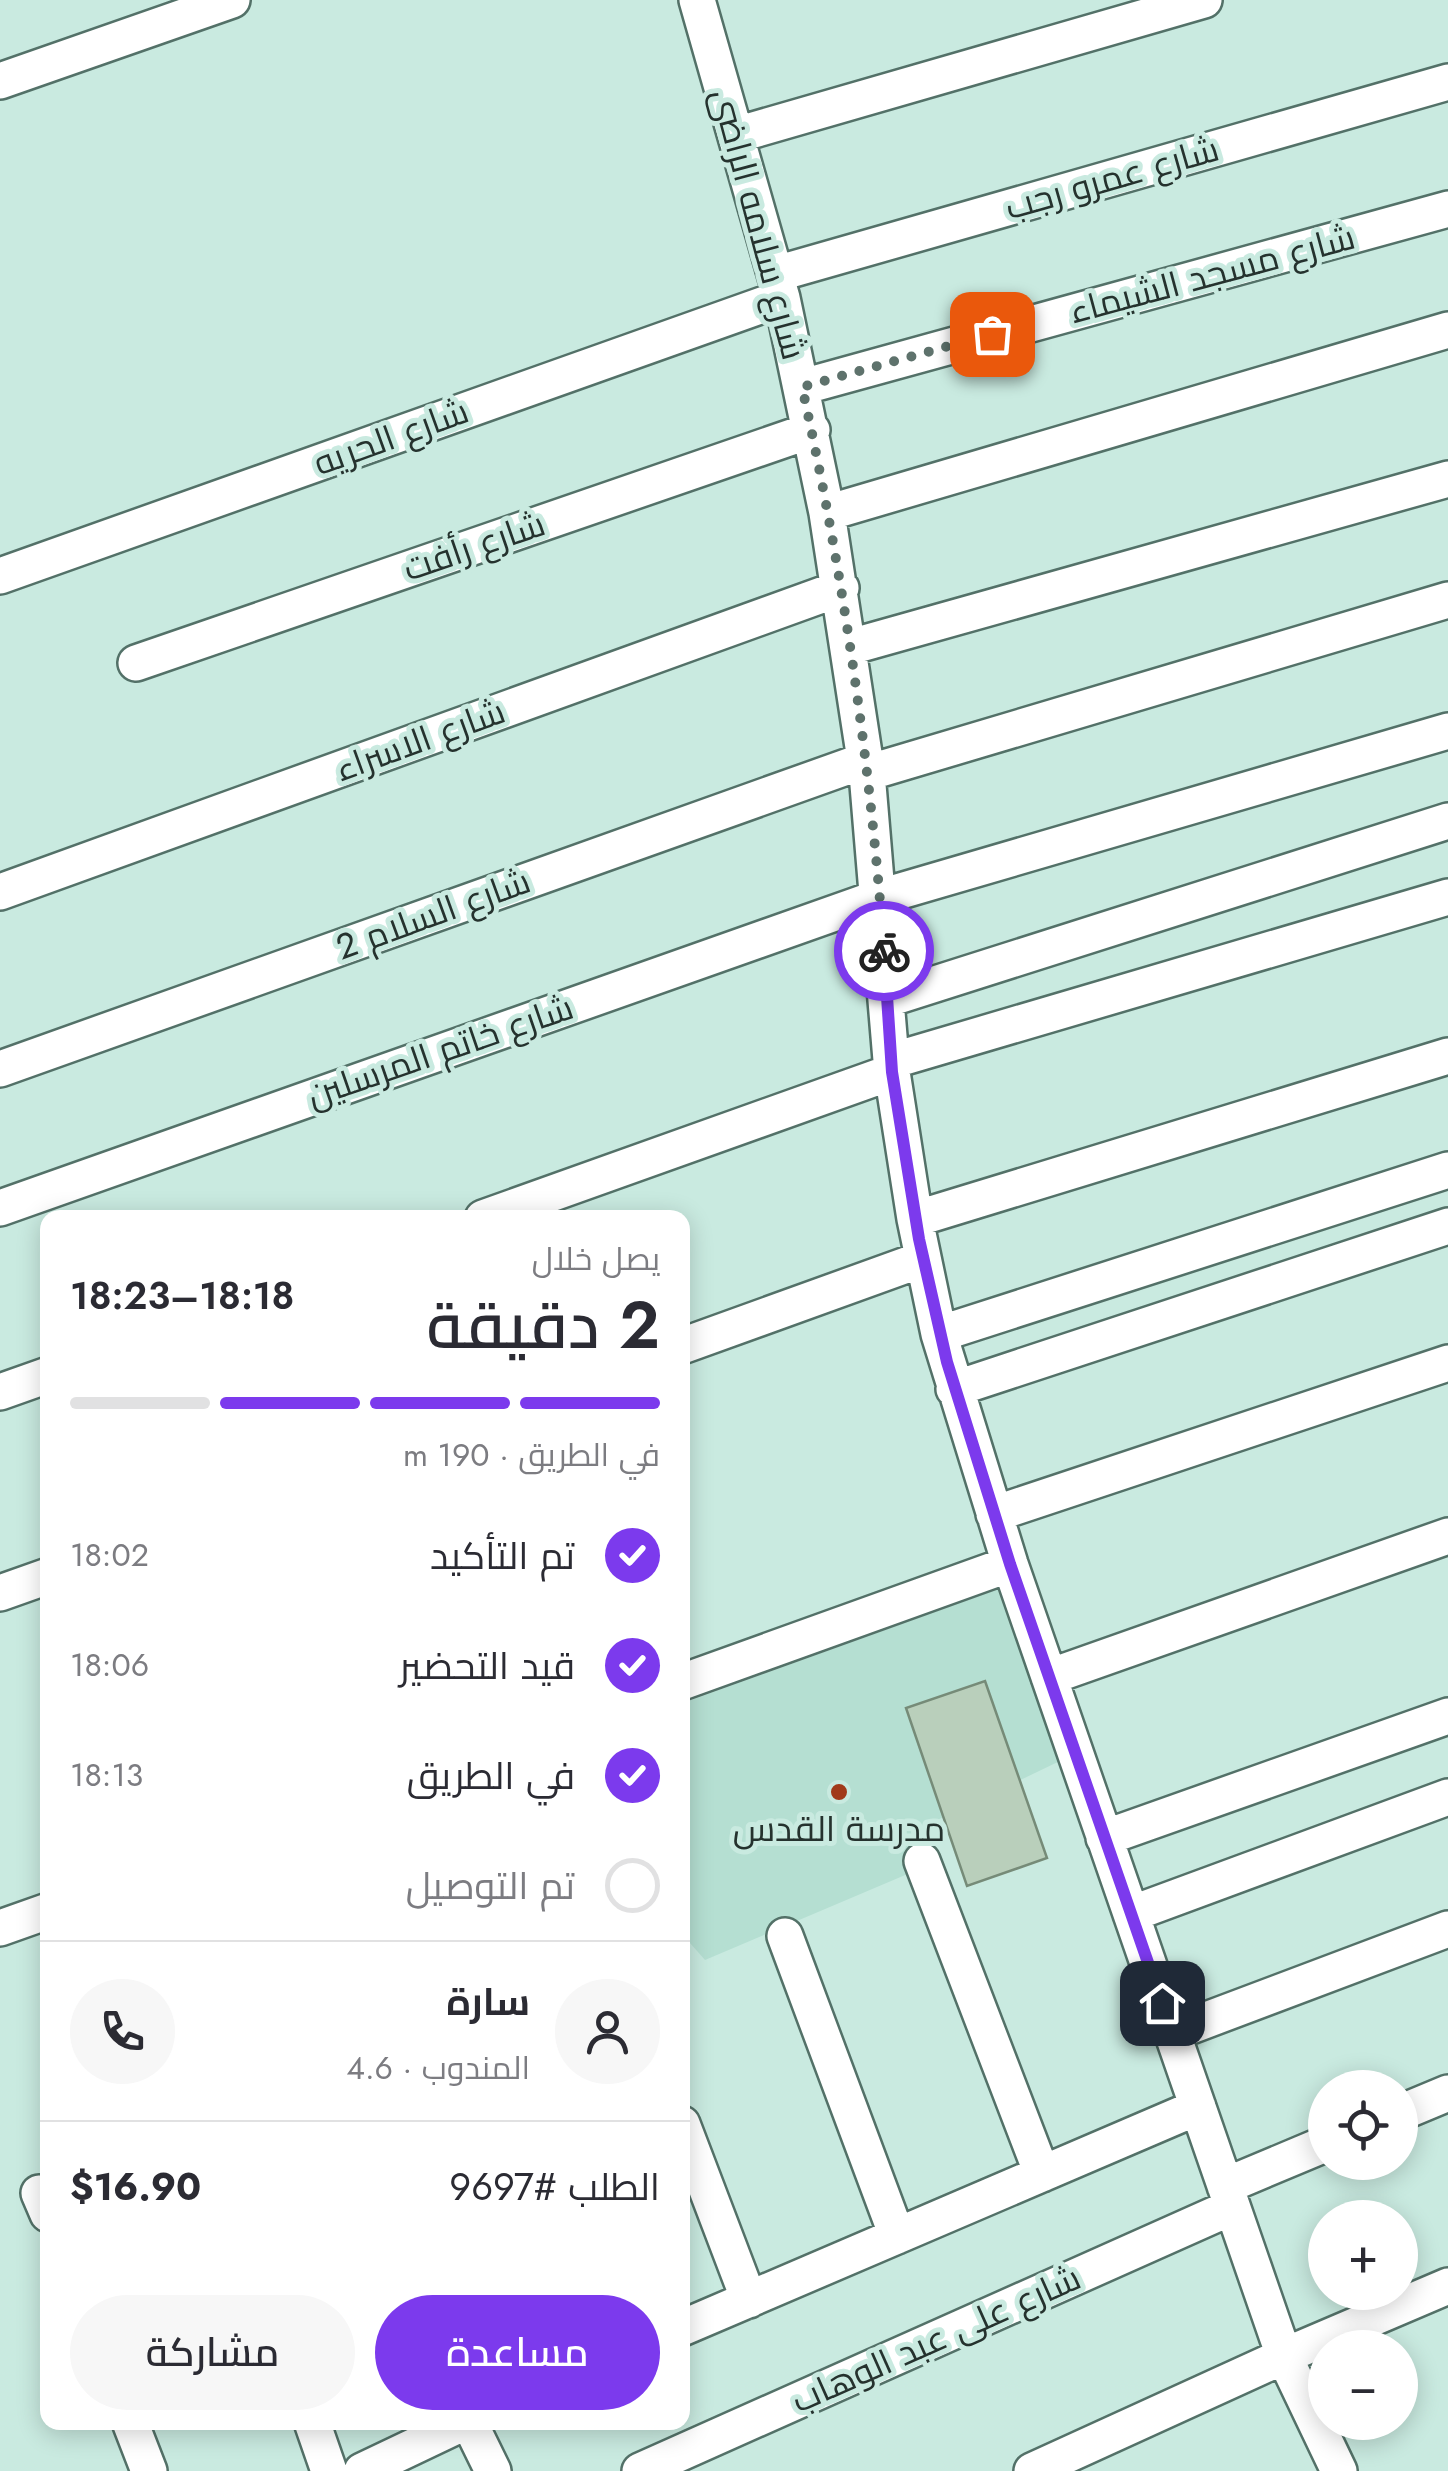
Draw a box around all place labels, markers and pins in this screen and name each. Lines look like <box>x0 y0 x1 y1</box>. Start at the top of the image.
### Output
pin <box>950 292 1035 377</box>
marker: مدرسة القدس <box>828 1781 850 1803</box>
place label: مدرسة القدس <box>733 1804 945 1854</box>
pin <box>1120 1961 1205 2046</box>

